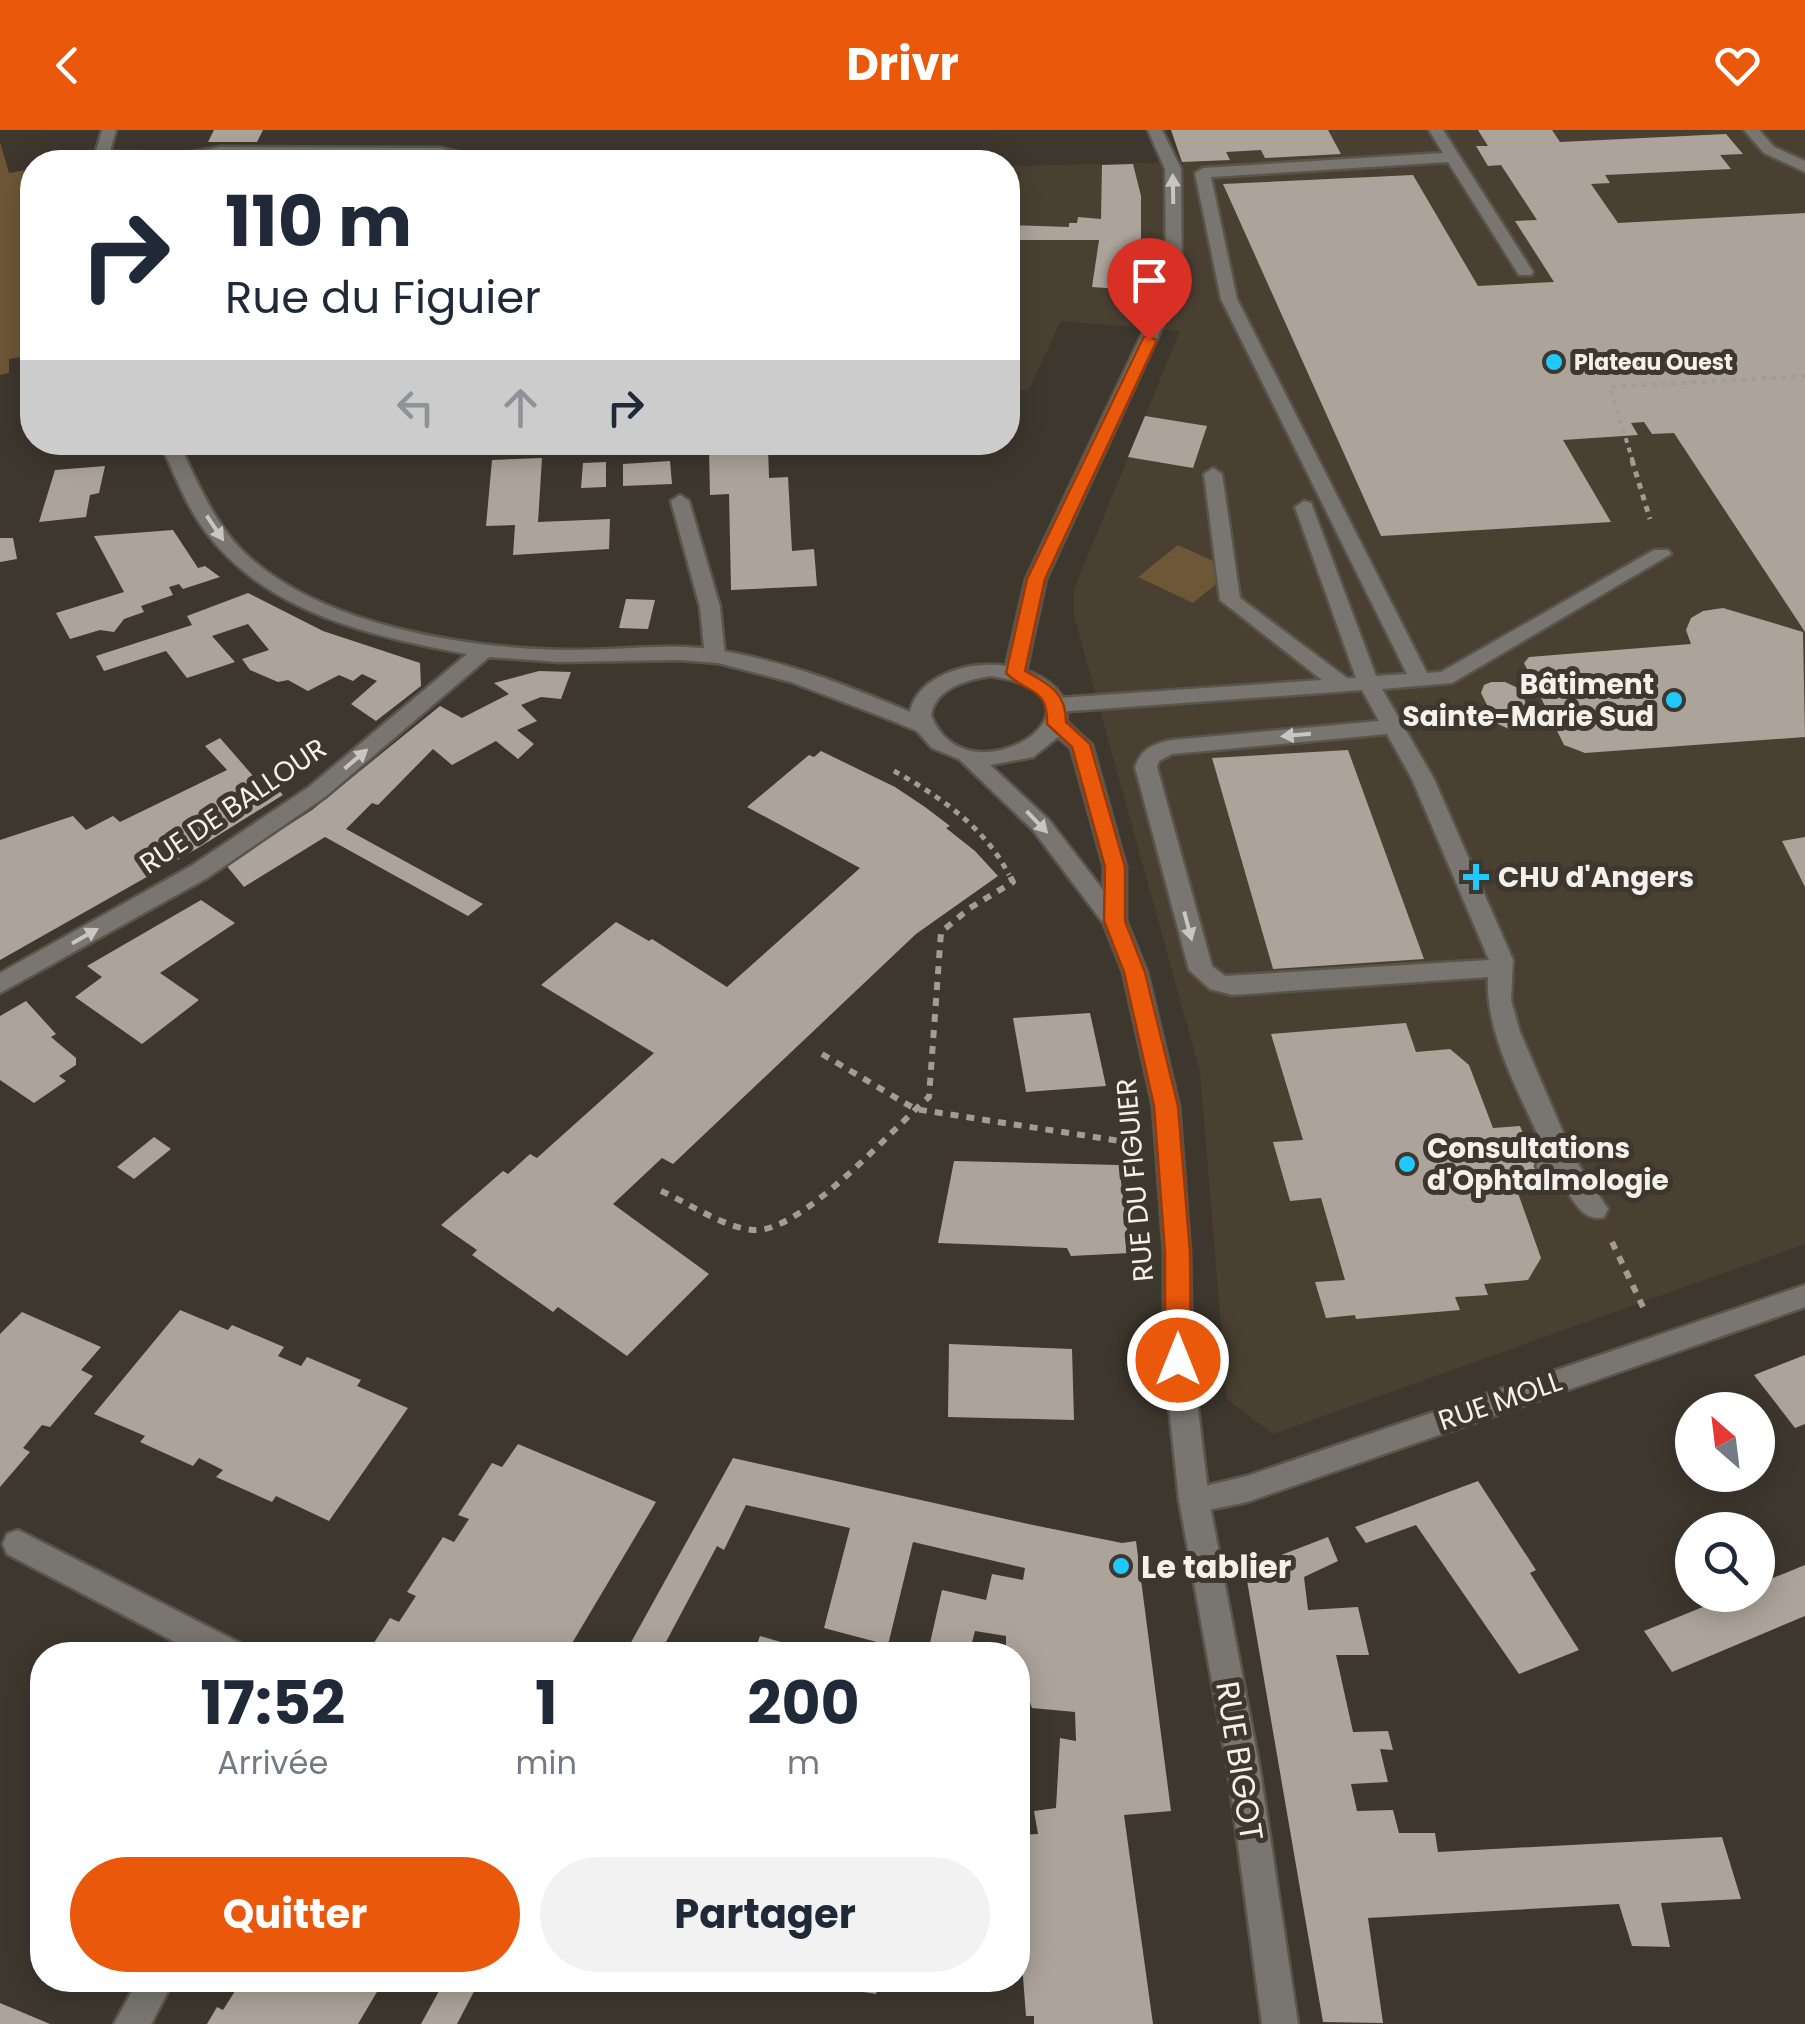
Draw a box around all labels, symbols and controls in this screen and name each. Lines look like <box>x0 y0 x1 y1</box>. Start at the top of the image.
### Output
text: Drivr <box>846 33 959 96</box>
icon: back <box>40 38 95 93</box>
icon: heart <box>1710 38 1765 93</box>
text: 110 m <box>225 172 412 271</box>
one-way arrow <box>1165 172 1181 204</box>
icon: right <box>60 190 190 320</box>
pin <box>1107 238 1192 341</box>
icon: arrive <box>1122 253 1177 308</box>
text: Rue du Figuier <box>225 266 541 329</box>
place label: Plateau Ouest <box>1574 347 1733 378</box>
marker: Plateau Ouest <box>1543 351 1565 373</box>
icon: left <box>388 380 443 435</box>
icon: ahead <box>493 380 548 435</box>
icon: right <box>598 380 653 435</box>
one-way arrow <box>205 514 225 541</box>
place label: Bâtiment Sainte-Marie Sud <box>1403 665 1654 736</box>
marker: Bâtiment Sainte-Marie Sud <box>1663 689 1685 711</box>
one-way arrow <box>1279 728 1311 744</box>
street label: RUE DE BALLOUR <box>132 729 334 883</box>
one-way arrow <box>344 749 369 770</box>
one-way arrow <box>1025 809 1048 833</box>
place label: CHU d'Angers <box>1498 858 1694 897</box>
marker: CHU d'Angers <box>1463 864 1489 890</box>
one-way arrow <box>1180 911 1196 942</box>
one-way arrow <box>71 928 99 946</box>
street label: RUE DU FIGUIER <box>1107 1077 1163 1283</box>
place label: Consultations d'Ophtalmologie <box>1427 1129 1669 1200</box>
marker: Consultations d'Ophtalmologie <box>1396 1153 1418 1175</box>
position arrow <box>1126 1308 1230 1412</box>
street label: RUE MOLL <box>1433 1362 1567 1440</box>
north arrow <box>1675 1392 1775 1492</box>
map controls <box>1675 1392 1775 1612</box>
button: search <box>1675 1512 1775 1612</box>
place label: Le tablier <box>1141 1544 1292 1589</box>
marker: Le tablier <box>1110 1555 1132 1577</box>
text: 17:52 <box>200 1661 345 1745</box>
text: 1 <box>535 1661 558 1745</box>
text: 200 <box>747 1661 860 1745</box>
street label: RUE BIGOT <box>1205 1678 1275 1844</box>
text: Arrivée <box>217 1740 328 1785</box>
text: min <box>516 1740 577 1785</box>
text: m <box>787 1740 820 1785</box>
button: Quitter <box>70 1857 520 1972</box>
button: Partager <box>540 1857 990 1972</box>

